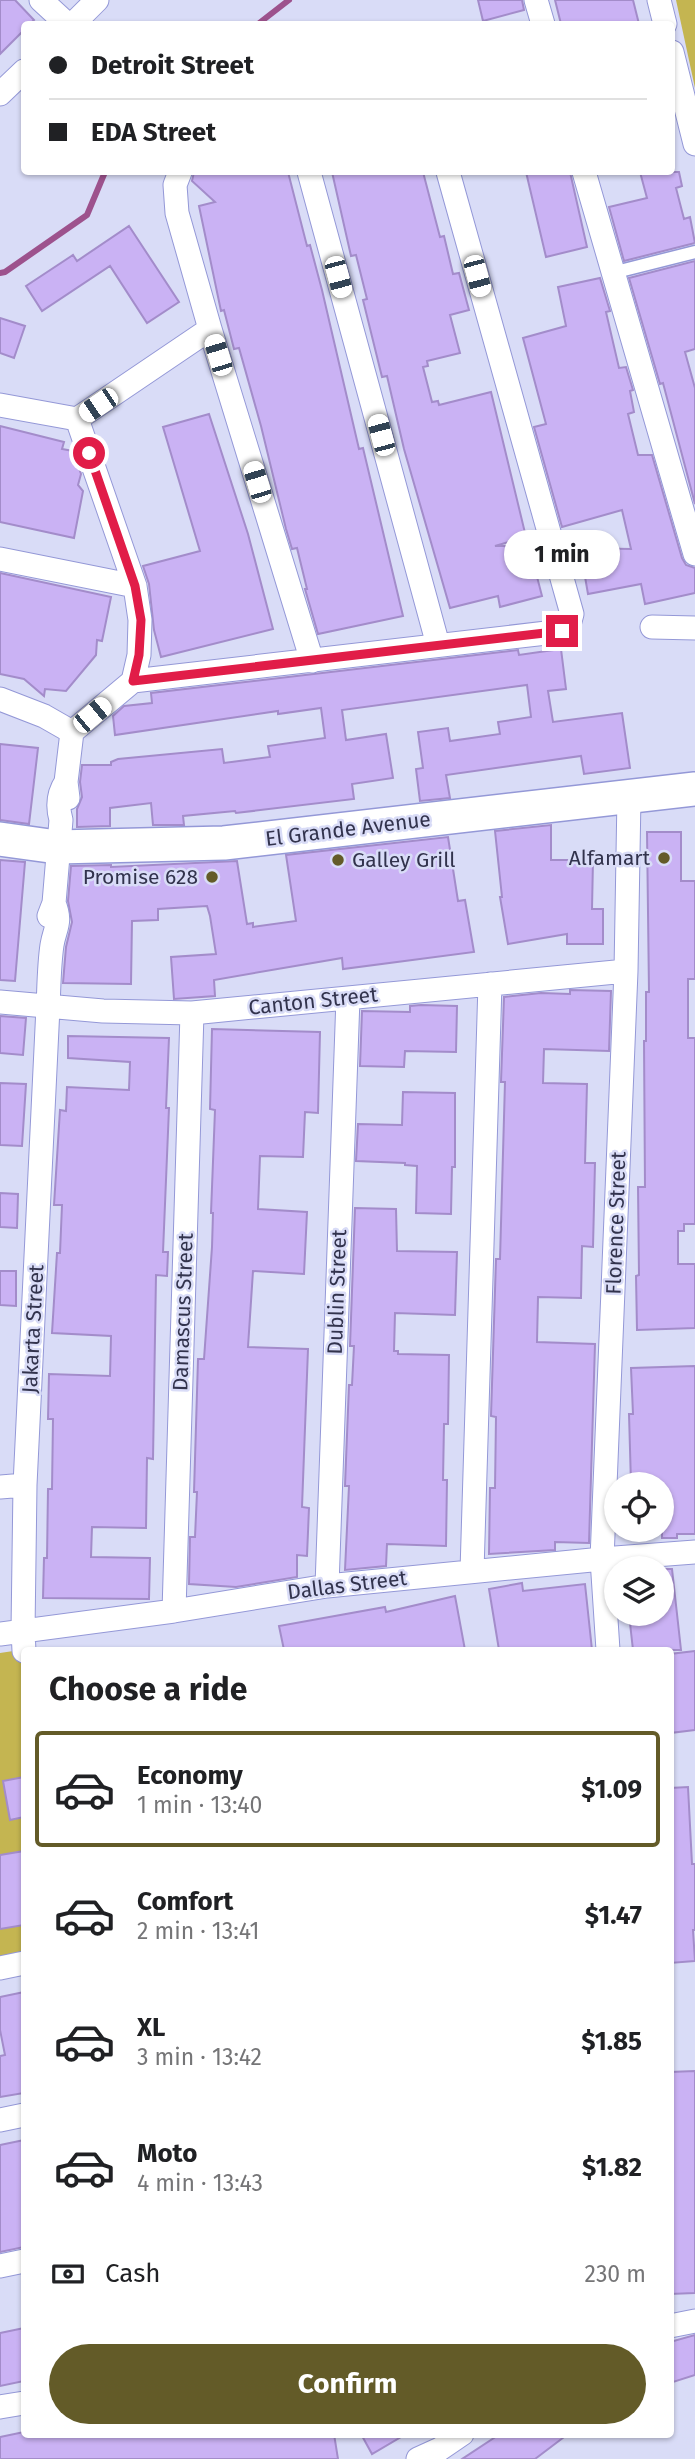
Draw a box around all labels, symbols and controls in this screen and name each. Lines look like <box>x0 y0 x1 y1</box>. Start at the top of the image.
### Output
text: Detroit Street <box>91 50 254 81</box>
text: EDA Street <box>91 117 216 148</box>
car <box>462 253 493 299</box>
car <box>323 254 354 300</box>
car <box>202 332 235 378</box>
car <box>75 385 122 425</box>
car <box>366 412 397 458</box>
route start <box>73 437 105 469</box>
car <box>241 459 274 505</box>
callout: 1 min <box>504 530 620 578</box>
text: 1 min <box>534 540 590 568</box>
route end <box>546 615 578 647</box>
car <box>70 693 115 737</box>
street label: El Grande Avenue <box>264 806 432 852</box>
place label: Alfamart <box>569 845 650 871</box>
place label: Galley Grill <box>352 847 456 873</box>
marker: Alfamart <box>656 850 672 866</box>
marker: Galley Grill <box>330 852 346 868</box>
place label: Promise 628 <box>83 864 198 890</box>
marker: Promise 628 <box>204 869 220 885</box>
street label: Canton Street <box>247 981 379 1021</box>
street label: Florence Street <box>601 1151 632 1295</box>
street label: Dublin Street <box>322 1229 352 1355</box>
street label: Damascus Street <box>167 1232 199 1391</box>
street label: Jakarta Street <box>17 1263 49 1394</box>
map controls <box>604 1472 674 1626</box>
button: locate <box>604 1472 674 1542</box>
button: layers <box>604 1556 674 1626</box>
street label: Dallas Street <box>286 1565 409 1605</box>
text: Choose a ride <box>49 1670 247 1708</box>
icon: car <box>53 1758 116 1821</box>
text: Economy <box>137 1760 243 1791</box>
text: $1.09 <box>581 1774 642 1805</box>
text: 1 min · 13:40 <box>137 1791 262 1819</box>
icon: car <box>53 1884 116 1947</box>
text: Comfort <box>137 1886 233 1917</box>
text: $1.47 <box>585 1900 642 1931</box>
text: 2 min · 13:41 <box>137 1917 260 1945</box>
icon: car <box>53 2010 116 2073</box>
text: XL <box>137 2012 165 2043</box>
text: $1.85 <box>581 2026 642 2057</box>
text: 3 min · 13:42 <box>137 2043 262 2071</box>
icon: car <box>53 2136 116 2199</box>
text: Moto <box>137 2138 197 2169</box>
text: $1.82 <box>582 2152 642 2183</box>
text: 4 min · 13:43 <box>137 2169 263 2197</box>
icon: cash <box>49 2255 87 2293</box>
text: Cash <box>105 2258 161 2289</box>
text: 230 m <box>585 2260 646 2288</box>
button: Confirm <box>49 2344 646 2424</box>

